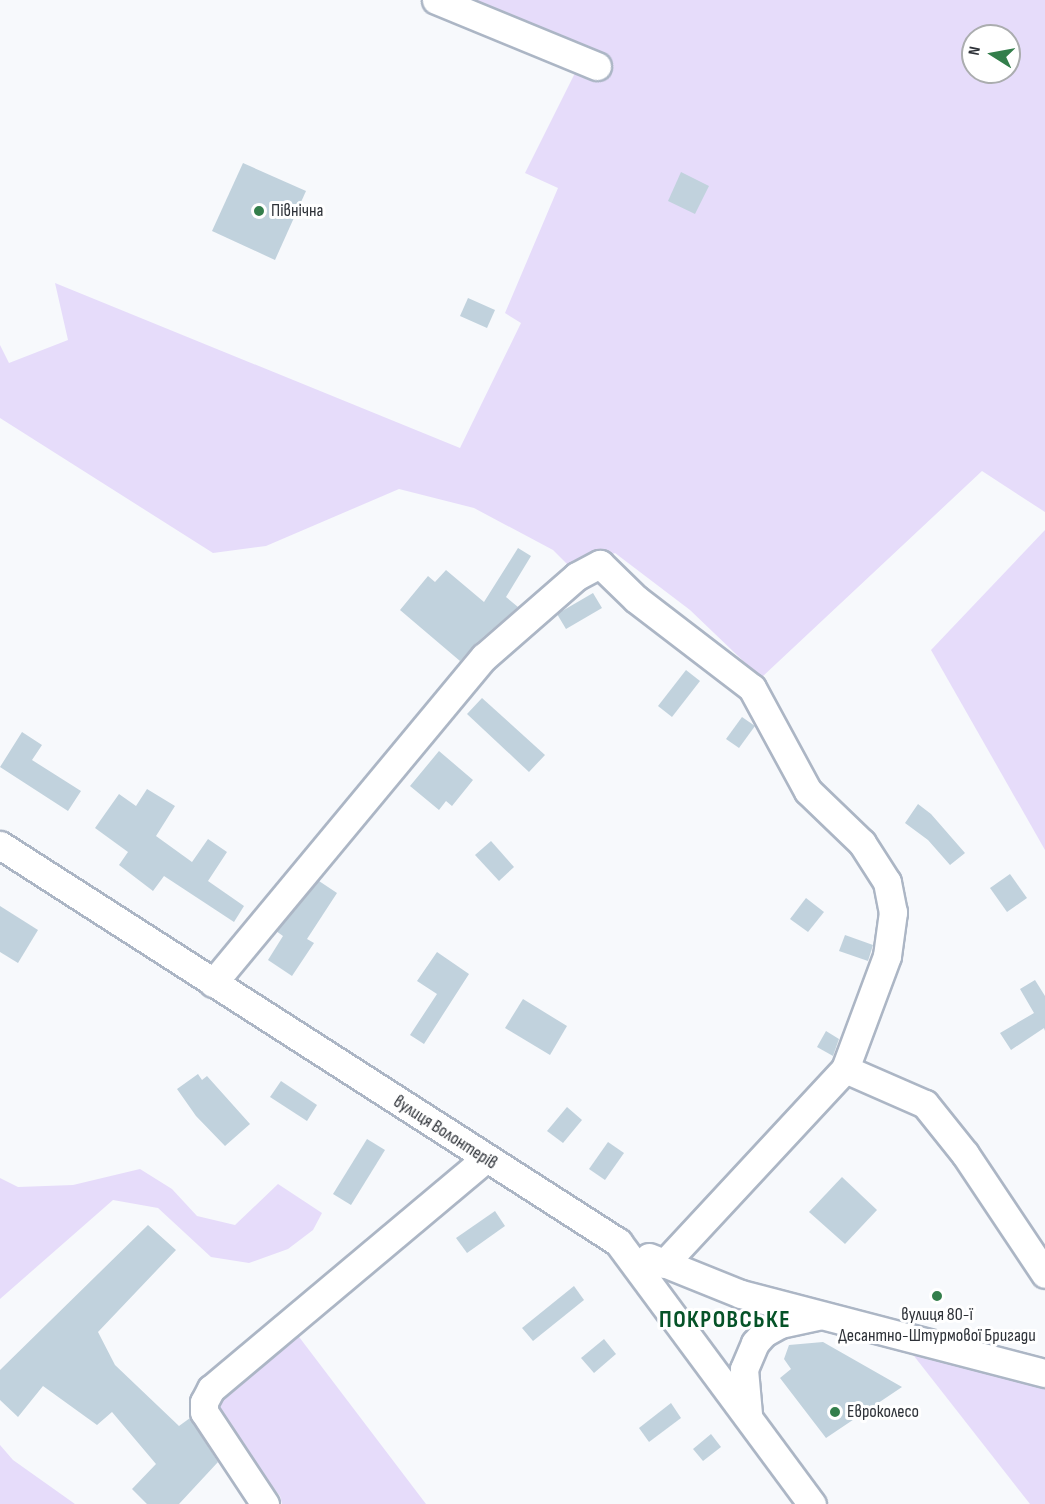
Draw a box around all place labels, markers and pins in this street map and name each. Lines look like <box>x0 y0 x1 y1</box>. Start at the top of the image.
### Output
place label: Північна <box>271 200 324 222</box>
marker: Північна <box>252 204 266 218</box>
marker: вулиця 80-ї Десантно-Штурмової Бригади <box>930 1289 944 1303</box>
place label: вулиця 80-ї Десантно-Штурмової Бригади <box>838 1305 1036 1348</box>
place label: Евроколесо <box>847 1401 919 1423</box>
marker: Евроколесо <box>828 1405 842 1419</box>

